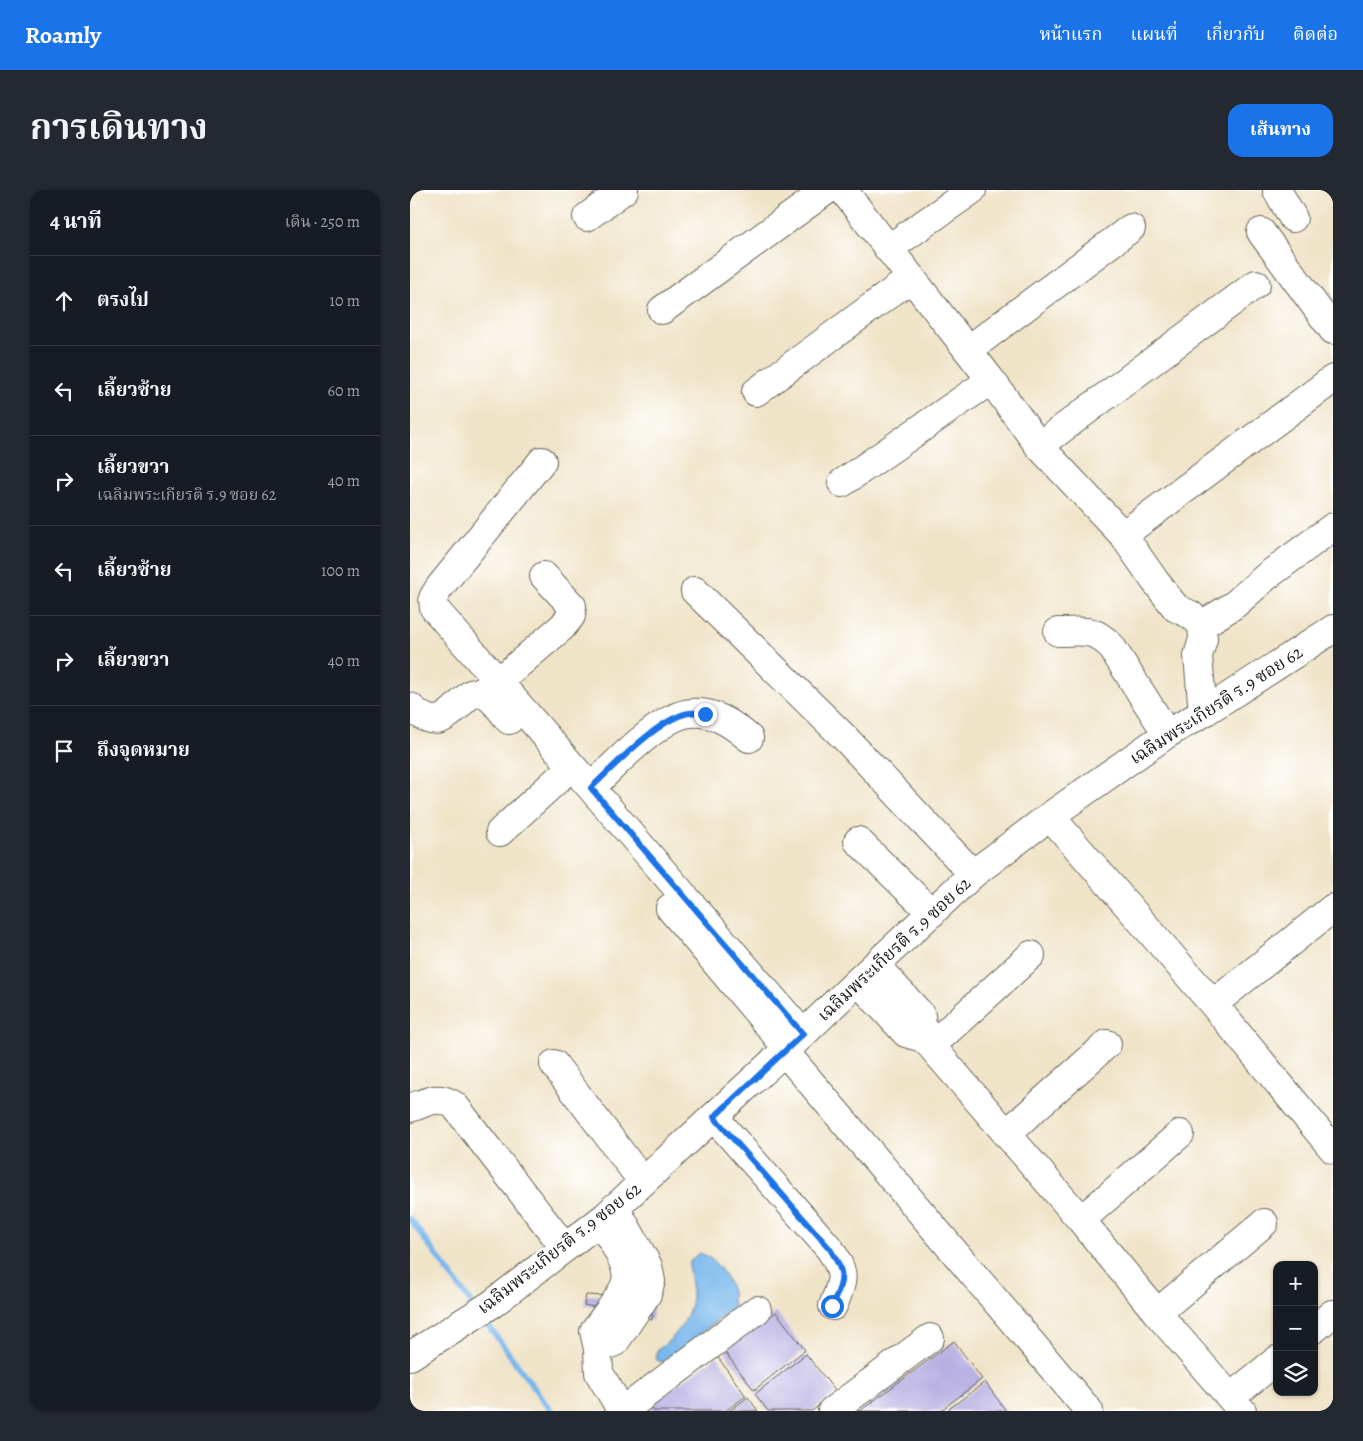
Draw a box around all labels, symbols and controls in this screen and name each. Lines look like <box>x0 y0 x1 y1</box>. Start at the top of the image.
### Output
text: Roamly <box>25 19 101 51</box>
text: หน้าแรก <box>1039 22 1102 46</box>
text: แผนที่ <box>1130 22 1178 46</box>
text: เกี่ยวกับ <box>1206 22 1265 46</box>
text: ติดต่อ <box>1293 22 1338 46</box>
text: การเดินทาง <box>30 103 208 151</box>
button: เส้นทาง <box>1228 104 1333 157</box>
text: 4 นาที <box>50 207 102 235</box>
text: เดิน · 250 m <box>285 211 360 233</box>
icon: ahead <box>50 287 78 315</box>
text: ตรงไป <box>97 287 149 313</box>
text: 10 m <box>330 290 360 312</box>
icon: left <box>50 377 78 405</box>
text: เลี้ยวซ้าย <box>97 377 171 403</box>
text: 60 m <box>328 380 360 402</box>
text: เลี้ยวขวา <box>97 454 169 480</box>
icon: right <box>50 467 78 495</box>
text: 40 m <box>328 470 360 492</box>
text: เฉลิมพระเกียรติ ร.9 ซอย 62 <box>97 484 276 506</box>
icon: left <box>50 557 78 585</box>
text: เลี้ยวซ้าย <box>97 557 171 583</box>
text: 100 m <box>321 560 360 582</box>
street label: เฉลิมพระเกียรติ ร.9 ซอย 62 <box>1125 640 1308 770</box>
icon: right <box>50 647 78 675</box>
text: เลี้ยวขวา <box>97 647 169 673</box>
text: 40 m <box>328 650 360 672</box>
route end <box>694 703 717 726</box>
icon: arrive <box>50 737 78 765</box>
text: ถึงจุดหมาย <box>97 737 190 763</box>
street label: เฉลิมพระเกียรติ ร.9 ซอย 62 <box>812 871 976 1027</box>
street label: เฉลิมพระเกียรติ ร.9 ซอย 62 <box>472 1176 646 1320</box>
map controls <box>1273 1261 1318 1396</box>
button: + <box>1273 1261 1318 1306</box>
route start <box>821 1295 844 1318</box>
button: − <box>1273 1306 1318 1351</box>
button: layers <box>1273 1351 1318 1396</box>

